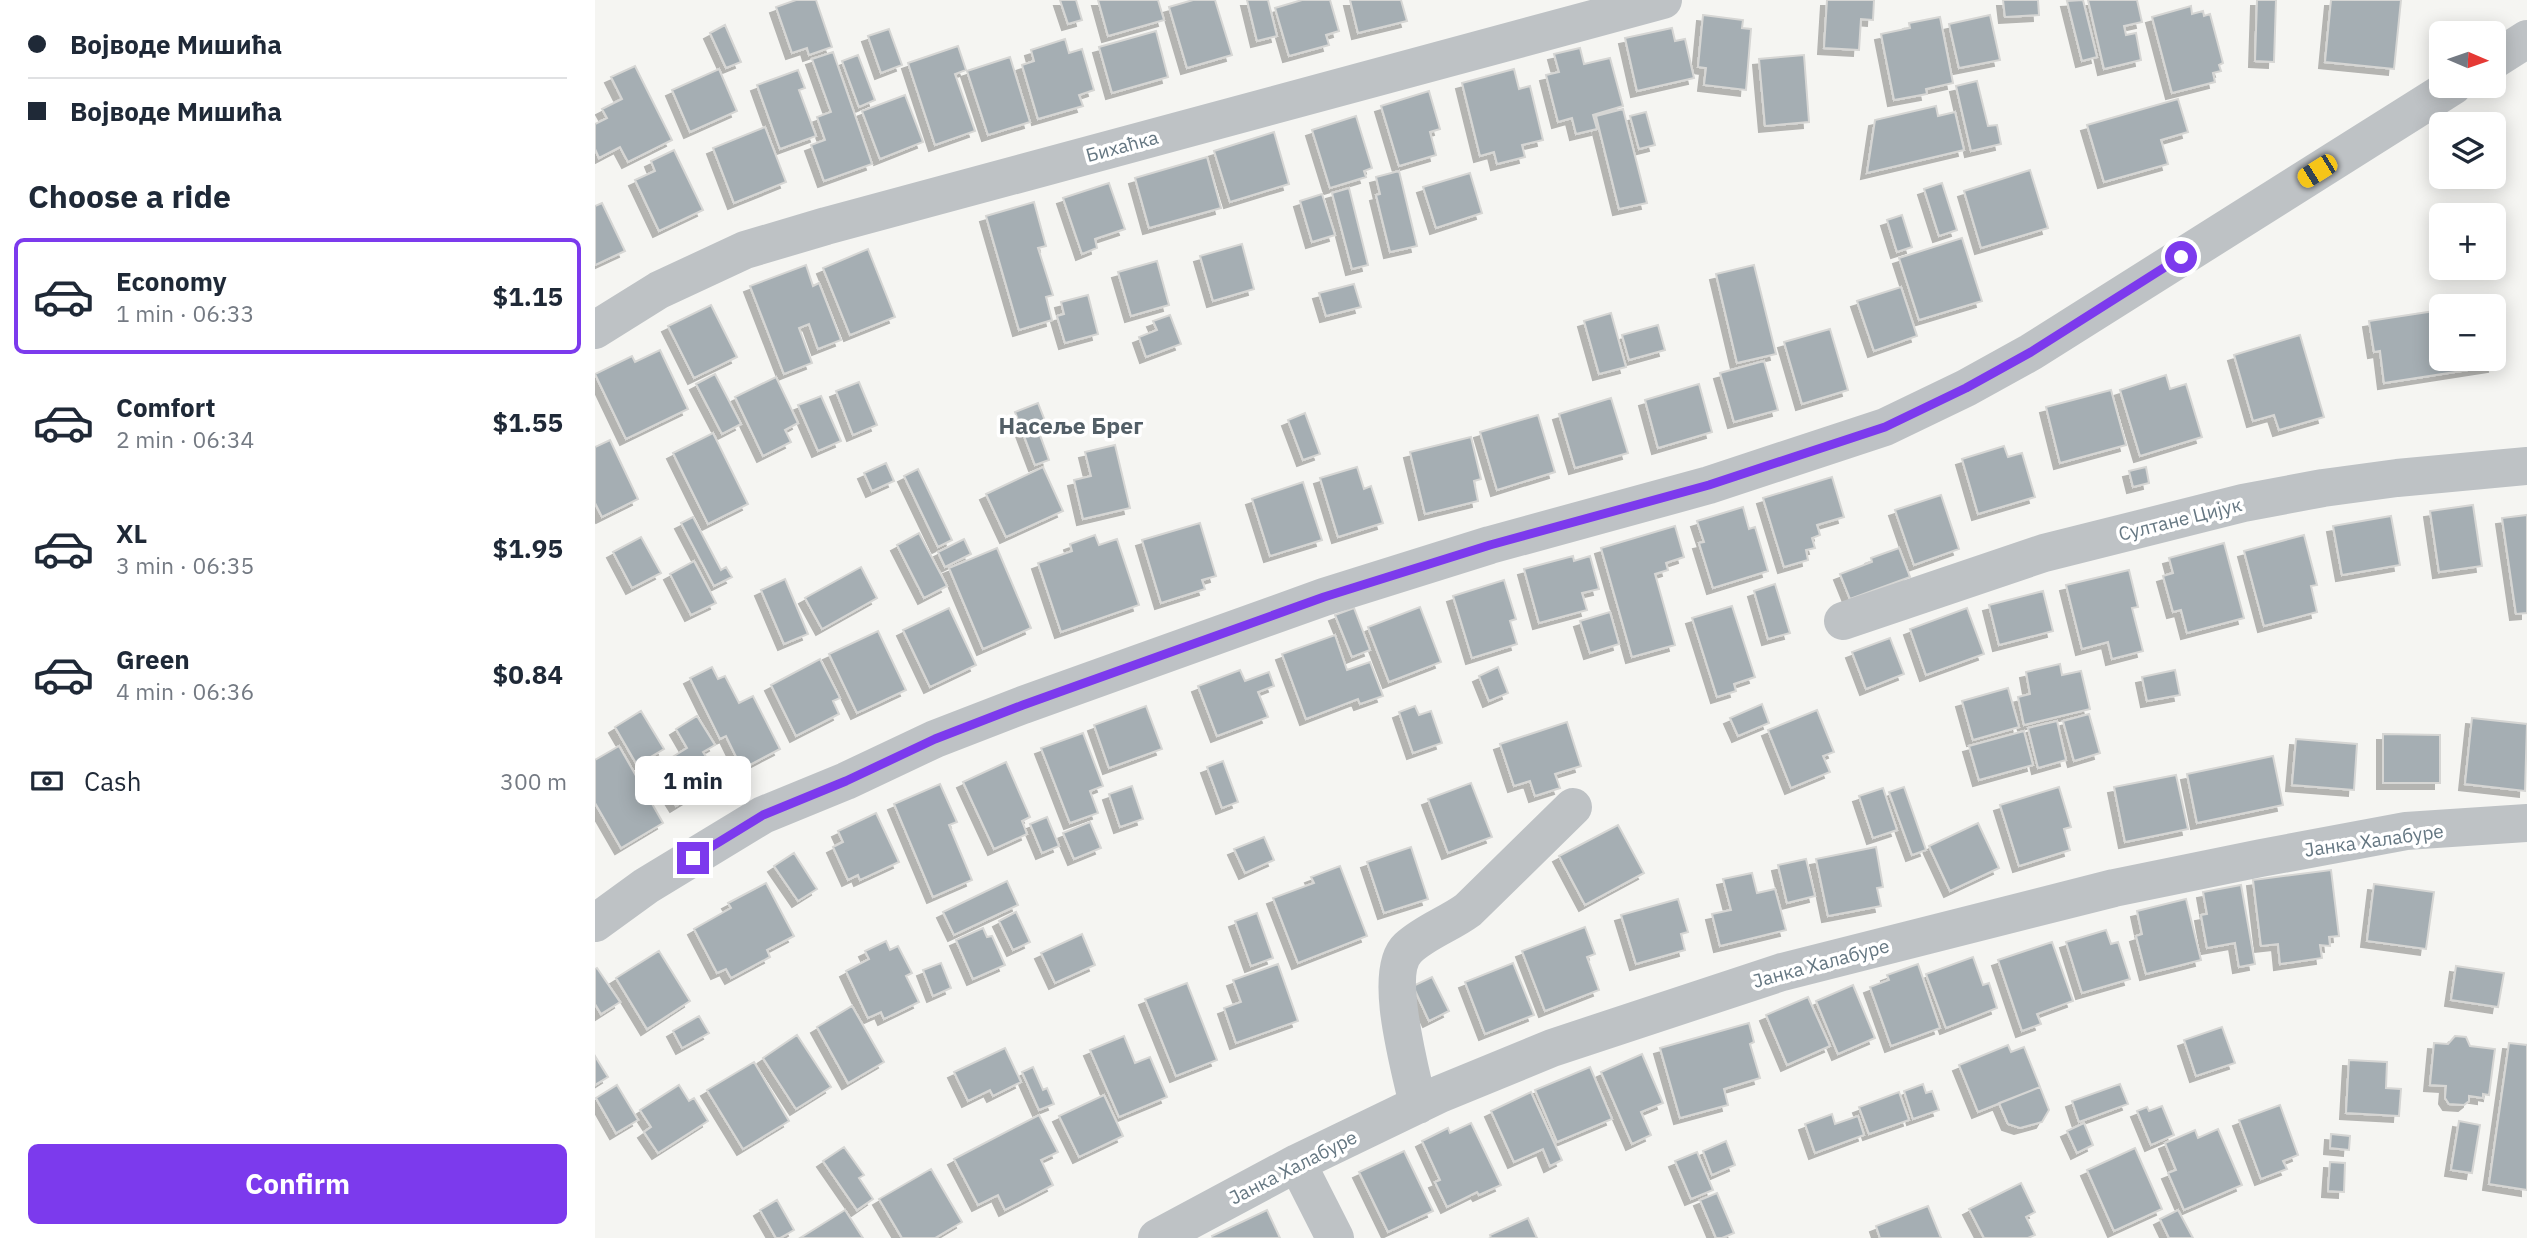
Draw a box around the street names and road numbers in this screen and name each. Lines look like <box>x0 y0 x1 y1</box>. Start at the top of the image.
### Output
street label: Бихаћка <box>1083 125 1161 167</box>
street label: Султане Цијук <box>2116 492 2244 546</box>
street label: Јанка Халабуре <box>2303 818 2445 862</box>
street label: Јанка Халабуре <box>1750 933 1892 993</box>
street label: Јанка Халабуре <box>1225 1124 1361 1210</box>

